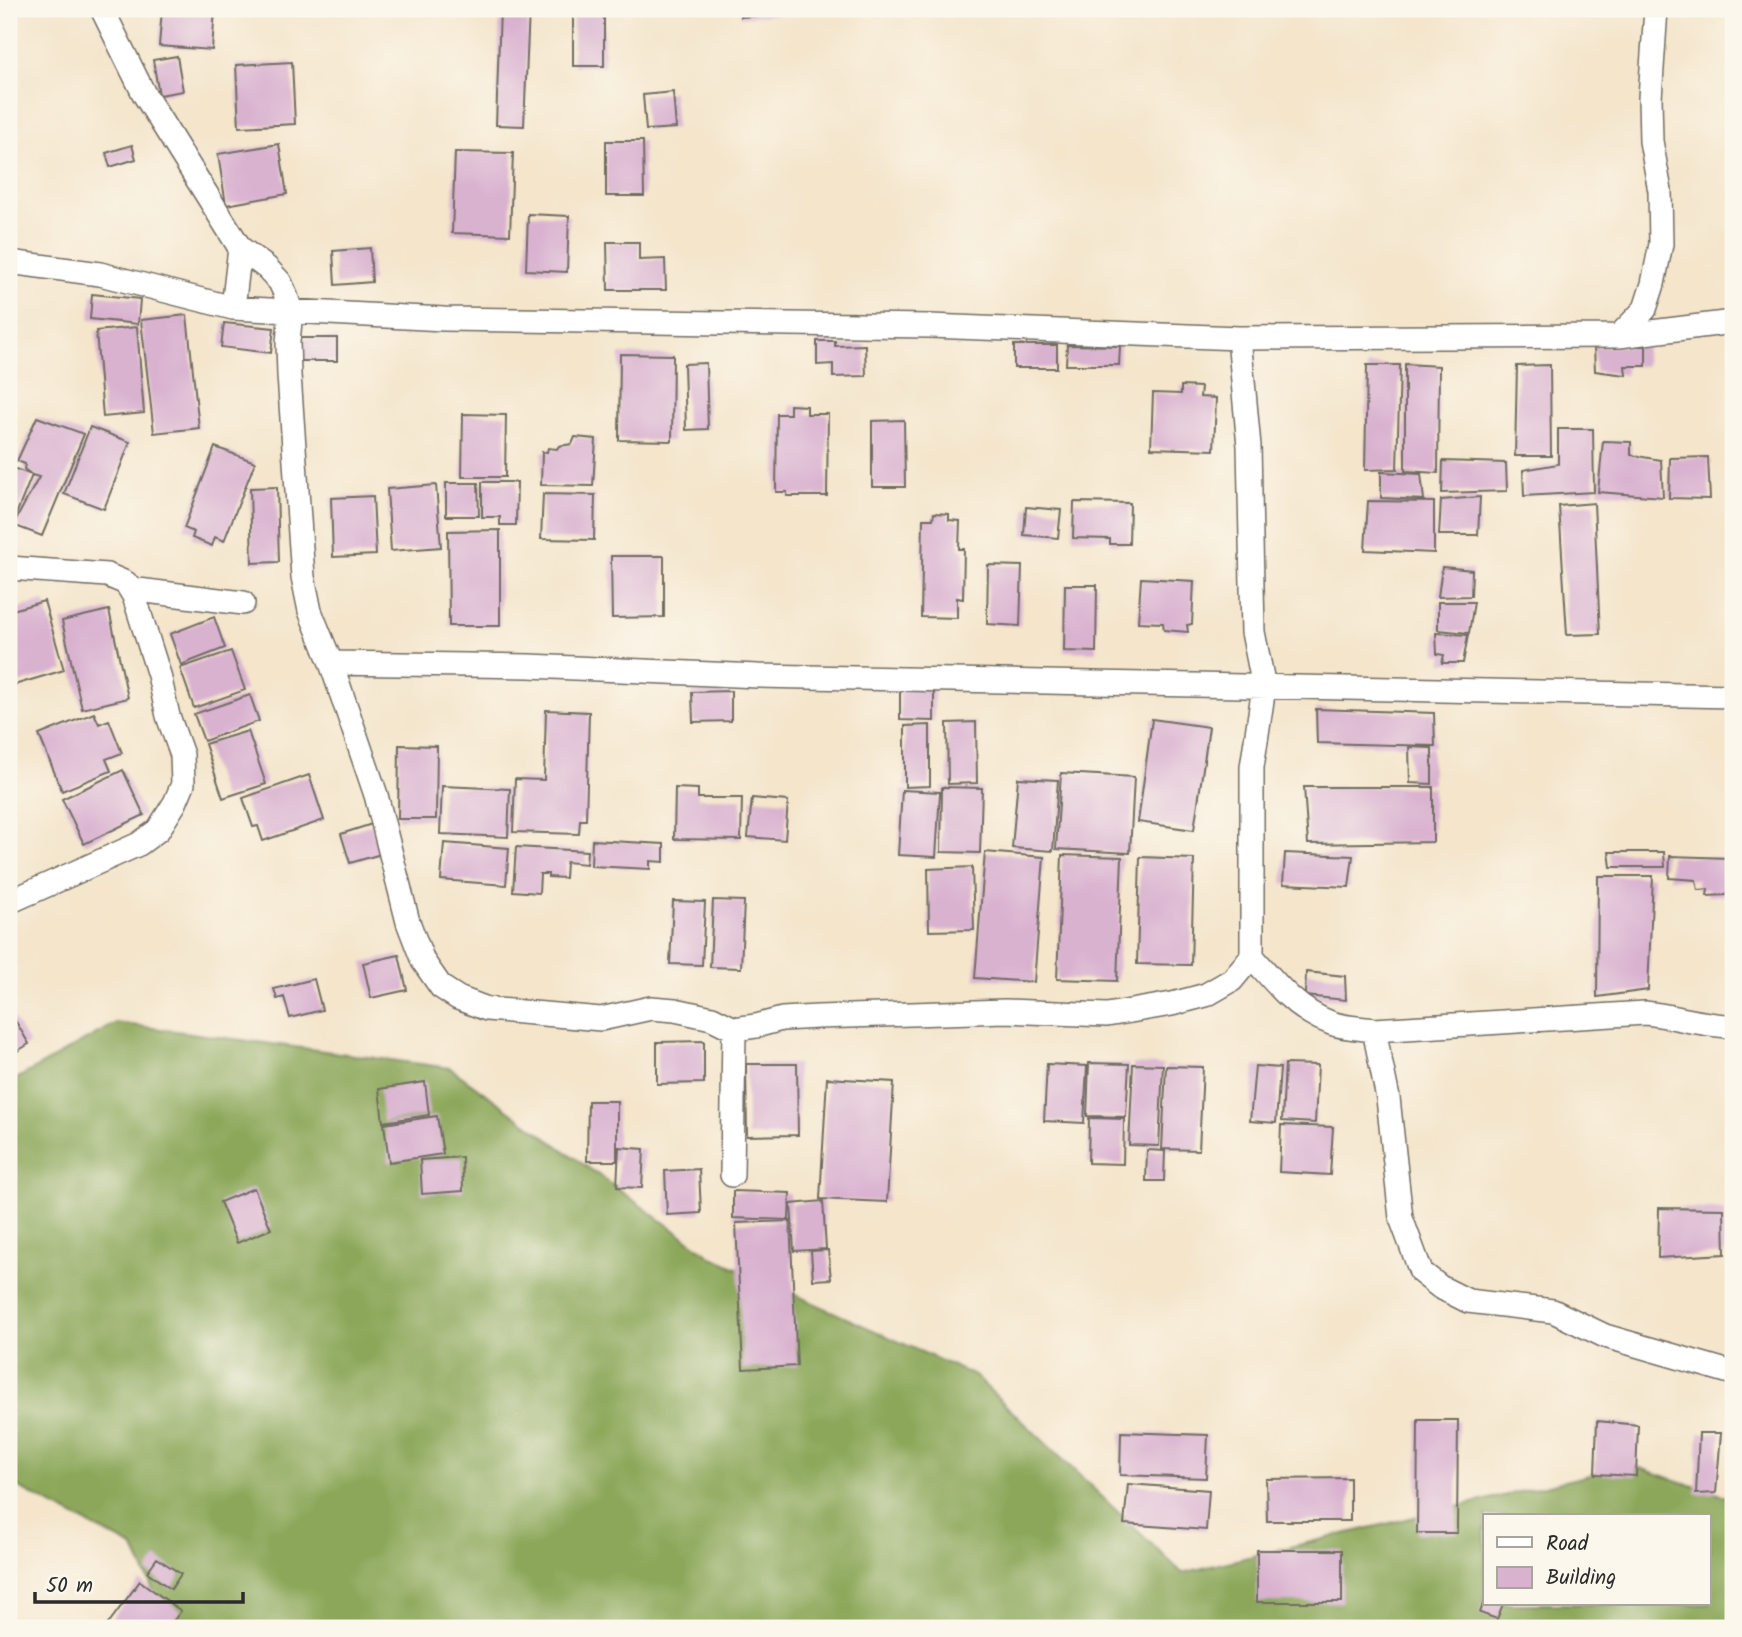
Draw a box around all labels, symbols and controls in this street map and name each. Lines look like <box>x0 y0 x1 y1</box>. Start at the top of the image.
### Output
legend <box>1483 1514 1710 1606</box>
text: Road <box>1546 1528 1589 1561</box>
scale bar <box>35 1560 243 1604</box>
text: Building <box>1546 1562 1616 1595</box>
text: 50 m <box>46 1570 93 1603</box>

